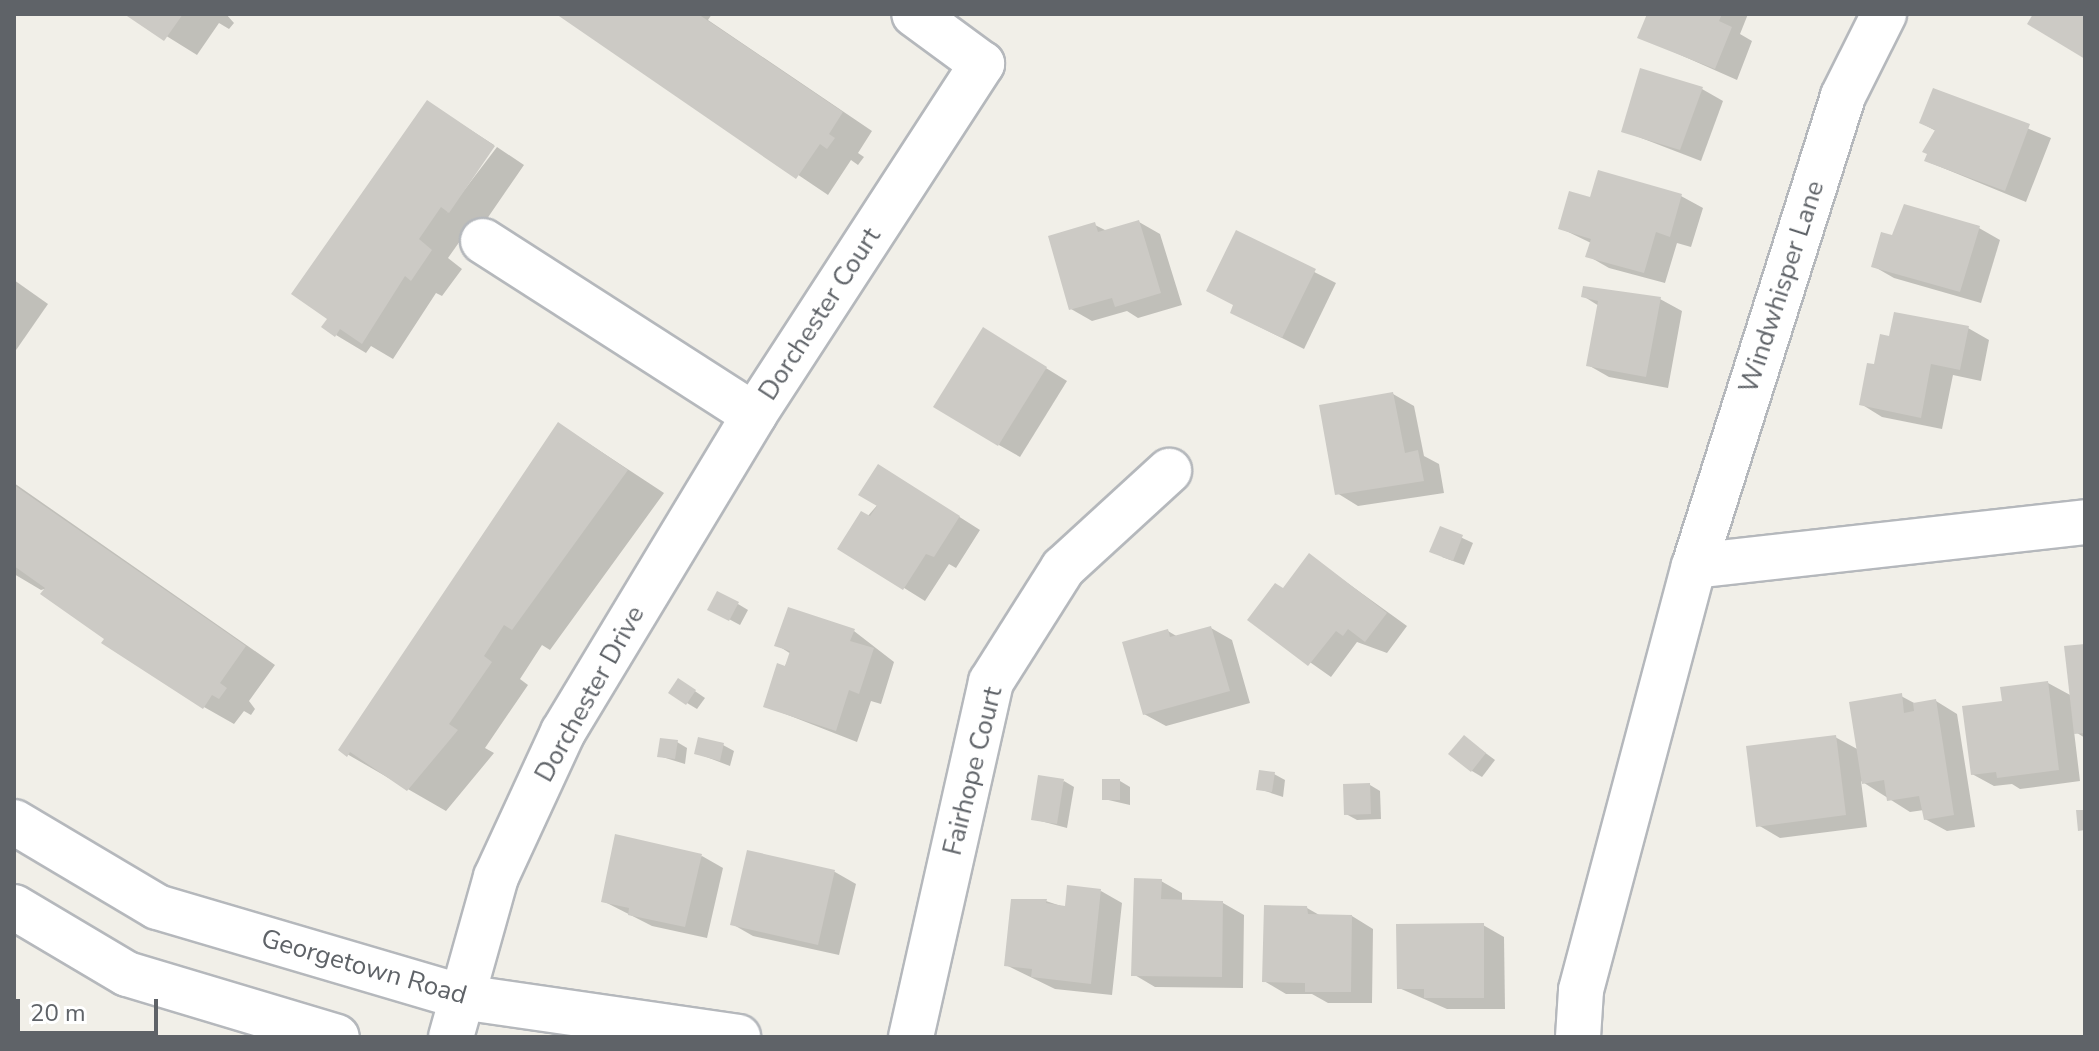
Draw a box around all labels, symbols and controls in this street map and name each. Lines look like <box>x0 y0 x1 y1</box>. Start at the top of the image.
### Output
street label: Windwhisper Lane <box>1733 177 1831 397</box>
street label: Dorchester Court <box>753 222 887 406</box>
street label: Dorchester Drive <box>529 601 651 787</box>
street label: Fairhope Court <box>937 684 1009 858</box>
street label: Georgetown Road <box>258 923 470 1011</box>
scale bar <box>20 983 162 1033</box>
text: 20 m <box>30 997 86 1029</box>

